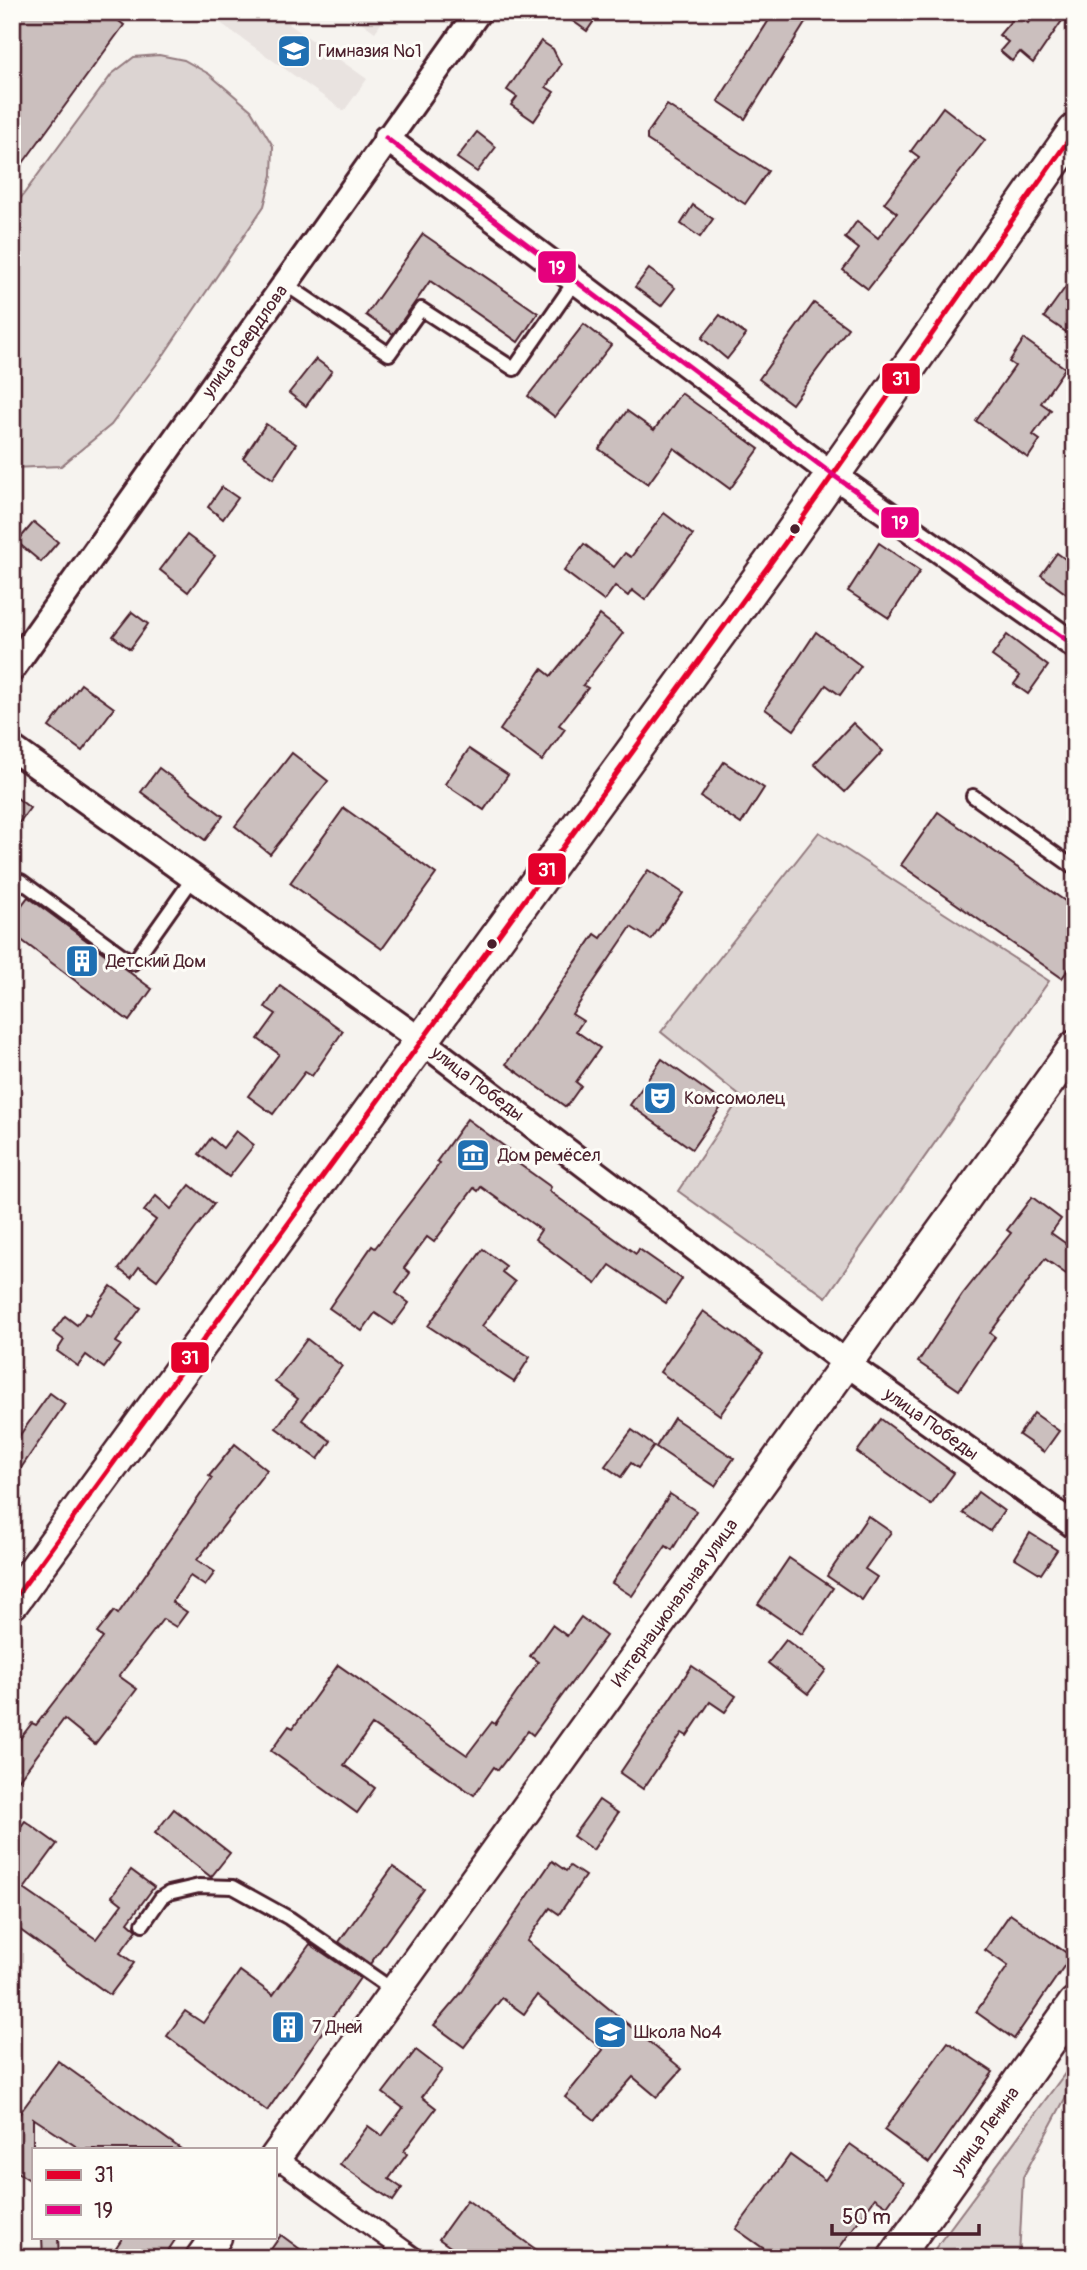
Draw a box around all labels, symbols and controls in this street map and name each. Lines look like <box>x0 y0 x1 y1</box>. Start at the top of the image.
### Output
school or university icon: Гимназия №1 <box>275 32 313 70</box>
place label: Гимназия №1 <box>318 40 422 63</box>
line badge: 19 <box>537 250 577 284</box>
text: 19 <box>548 256 566 280</box>
street label: улица Свердлова <box>196 280 293 403</box>
line badge: 31 <box>881 362 921 395</box>
text: 31 <box>892 367 910 391</box>
line badge: 19 <box>880 506 920 539</box>
text: 19 <box>891 511 909 535</box>
unlabelled marker <box>788 522 802 536</box>
line badge: 31 <box>527 852 567 886</box>
text: 31 <box>538 858 556 882</box>
unlabelled marker <box>485 937 499 951</box>
building icon: Детский Дом <box>63 942 101 980</box>
place label: Детский Дом <box>105 950 206 973</box>
street label: улица Победы <box>426 1041 529 1127</box>
theatre icon: Комсомолец <box>641 1079 679 1117</box>
place label: Комсомолец <box>684 1087 786 1110</box>
museum icon: Дом ремёсел <box>454 1136 492 1174</box>
place label: Дом ремёсел <box>497 1144 601 1167</box>
line badge: 31 <box>170 1341 210 1374</box>
text: 31 <box>181 1346 199 1370</box>
street label: улица Победы <box>878 1382 983 1466</box>
street label: Интернациональная улица <box>606 1514 743 1692</box>
building icon: 7 Дней <box>269 2008 307 2046</box>
school or university icon: Школа №4 <box>591 2013 629 2051</box>
place label: 7 Дней <box>312 2016 363 2039</box>
place label: Школа №4 <box>634 2021 722 2044</box>
street label: улица Ленина <box>946 2082 1025 2180</box>
legend <box>32 2148 276 2238</box>
text: 31 <box>94 2162 114 2189</box>
scale bar <box>832 2193 978 2237</box>
text: 19 <box>94 2198 113 2225</box>
text: 50 m <box>842 2204 891 2231</box>

